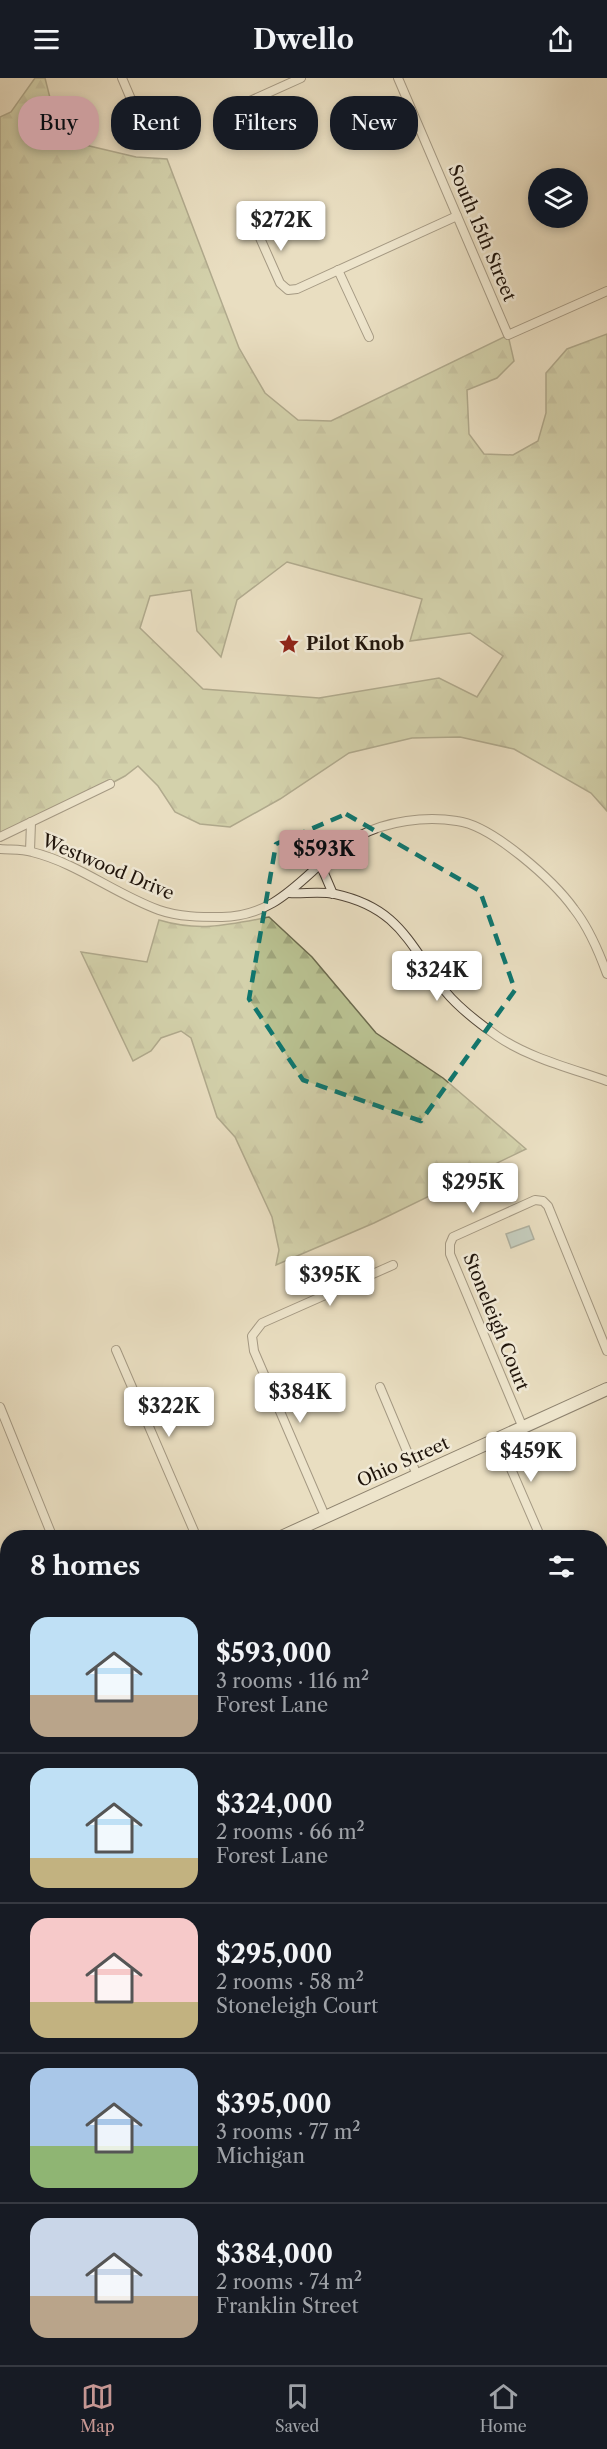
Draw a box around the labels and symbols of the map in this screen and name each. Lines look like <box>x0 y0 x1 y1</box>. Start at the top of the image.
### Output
street label: South 15th Street <box>443 161 521 305</box>
pin: $272K <box>239 201 323 252</box>
place icon: Pilot Knob <box>277 632 301 656</box>
place label: Pilot Knob <box>306 633 404 655</box>
street label: Westwood Drive <box>38 829 177 905</box>
pin: $593K <box>282 830 366 881</box>
pin: $324K <box>395 951 479 1002</box>
pin: $295K <box>431 1163 515 1214</box>
street label: Stoneleigh Court <box>458 1250 534 1394</box>
pin: $395K <box>288 1256 372 1307</box>
pin: $384K <box>258 1373 342 1424</box>
pin: $322K <box>127 1387 211 1438</box>
street label: Ohio Street <box>354 1432 453 1492</box>
pin: $459K <box>489 1432 573 1483</box>

